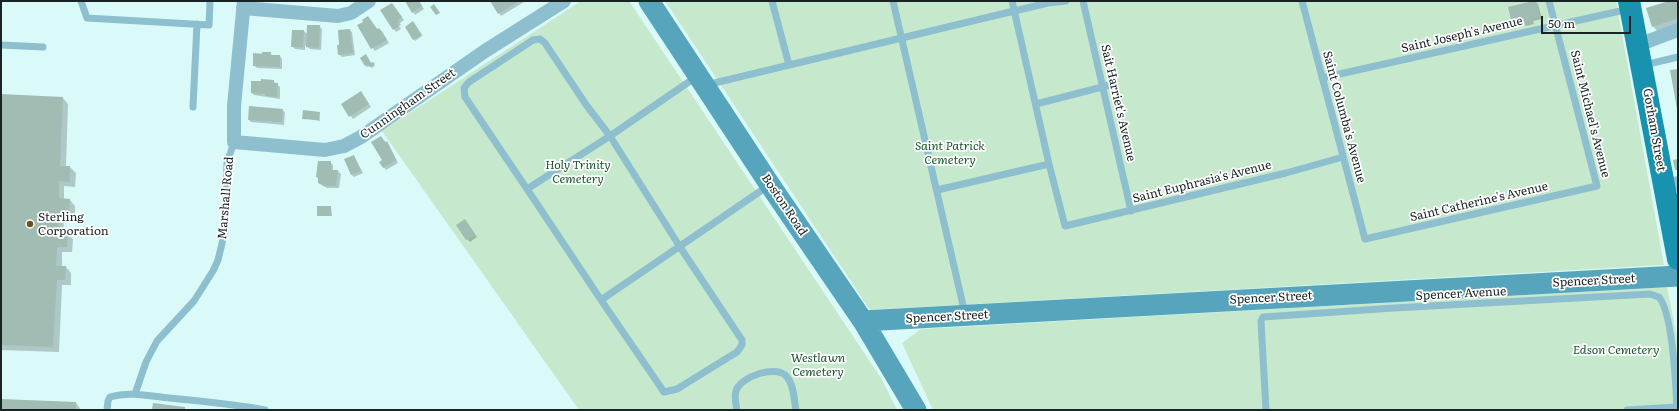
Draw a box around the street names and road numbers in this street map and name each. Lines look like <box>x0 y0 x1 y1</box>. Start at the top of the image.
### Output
street label: Saint Joseph's Avenue <box>1400 14 1524 56</box>
street label: Sait Harriet's Avenue <box>1098 43 1138 163</box>
street label: Saint Columba's Avenue <box>1319 49 1369 185</box>
street label: Saint Michael's Avenue <box>1567 49 1613 179</box>
street label: Cunningham Street <box>358 66 458 142</box>
street label: Gorham Street <box>1640 87 1668 173</box>
street label: Marshall Road <box>215 156 237 240</box>
street label: Saint Euphrasia's Avenue <box>1131 158 1273 206</box>
street label: Boston Road <box>758 171 810 239</box>
street label: Saint Catherine's Avenue <box>1409 179 1549 225</box>
street label: Spencer Street <box>1552 272 1636 290</box>
street label: Spencer Avenue <box>1415 284 1507 304</box>
street label: Spencer Street <box>1229 289 1313 307</box>
street label: Spencer Street <box>905 308 989 326</box>

